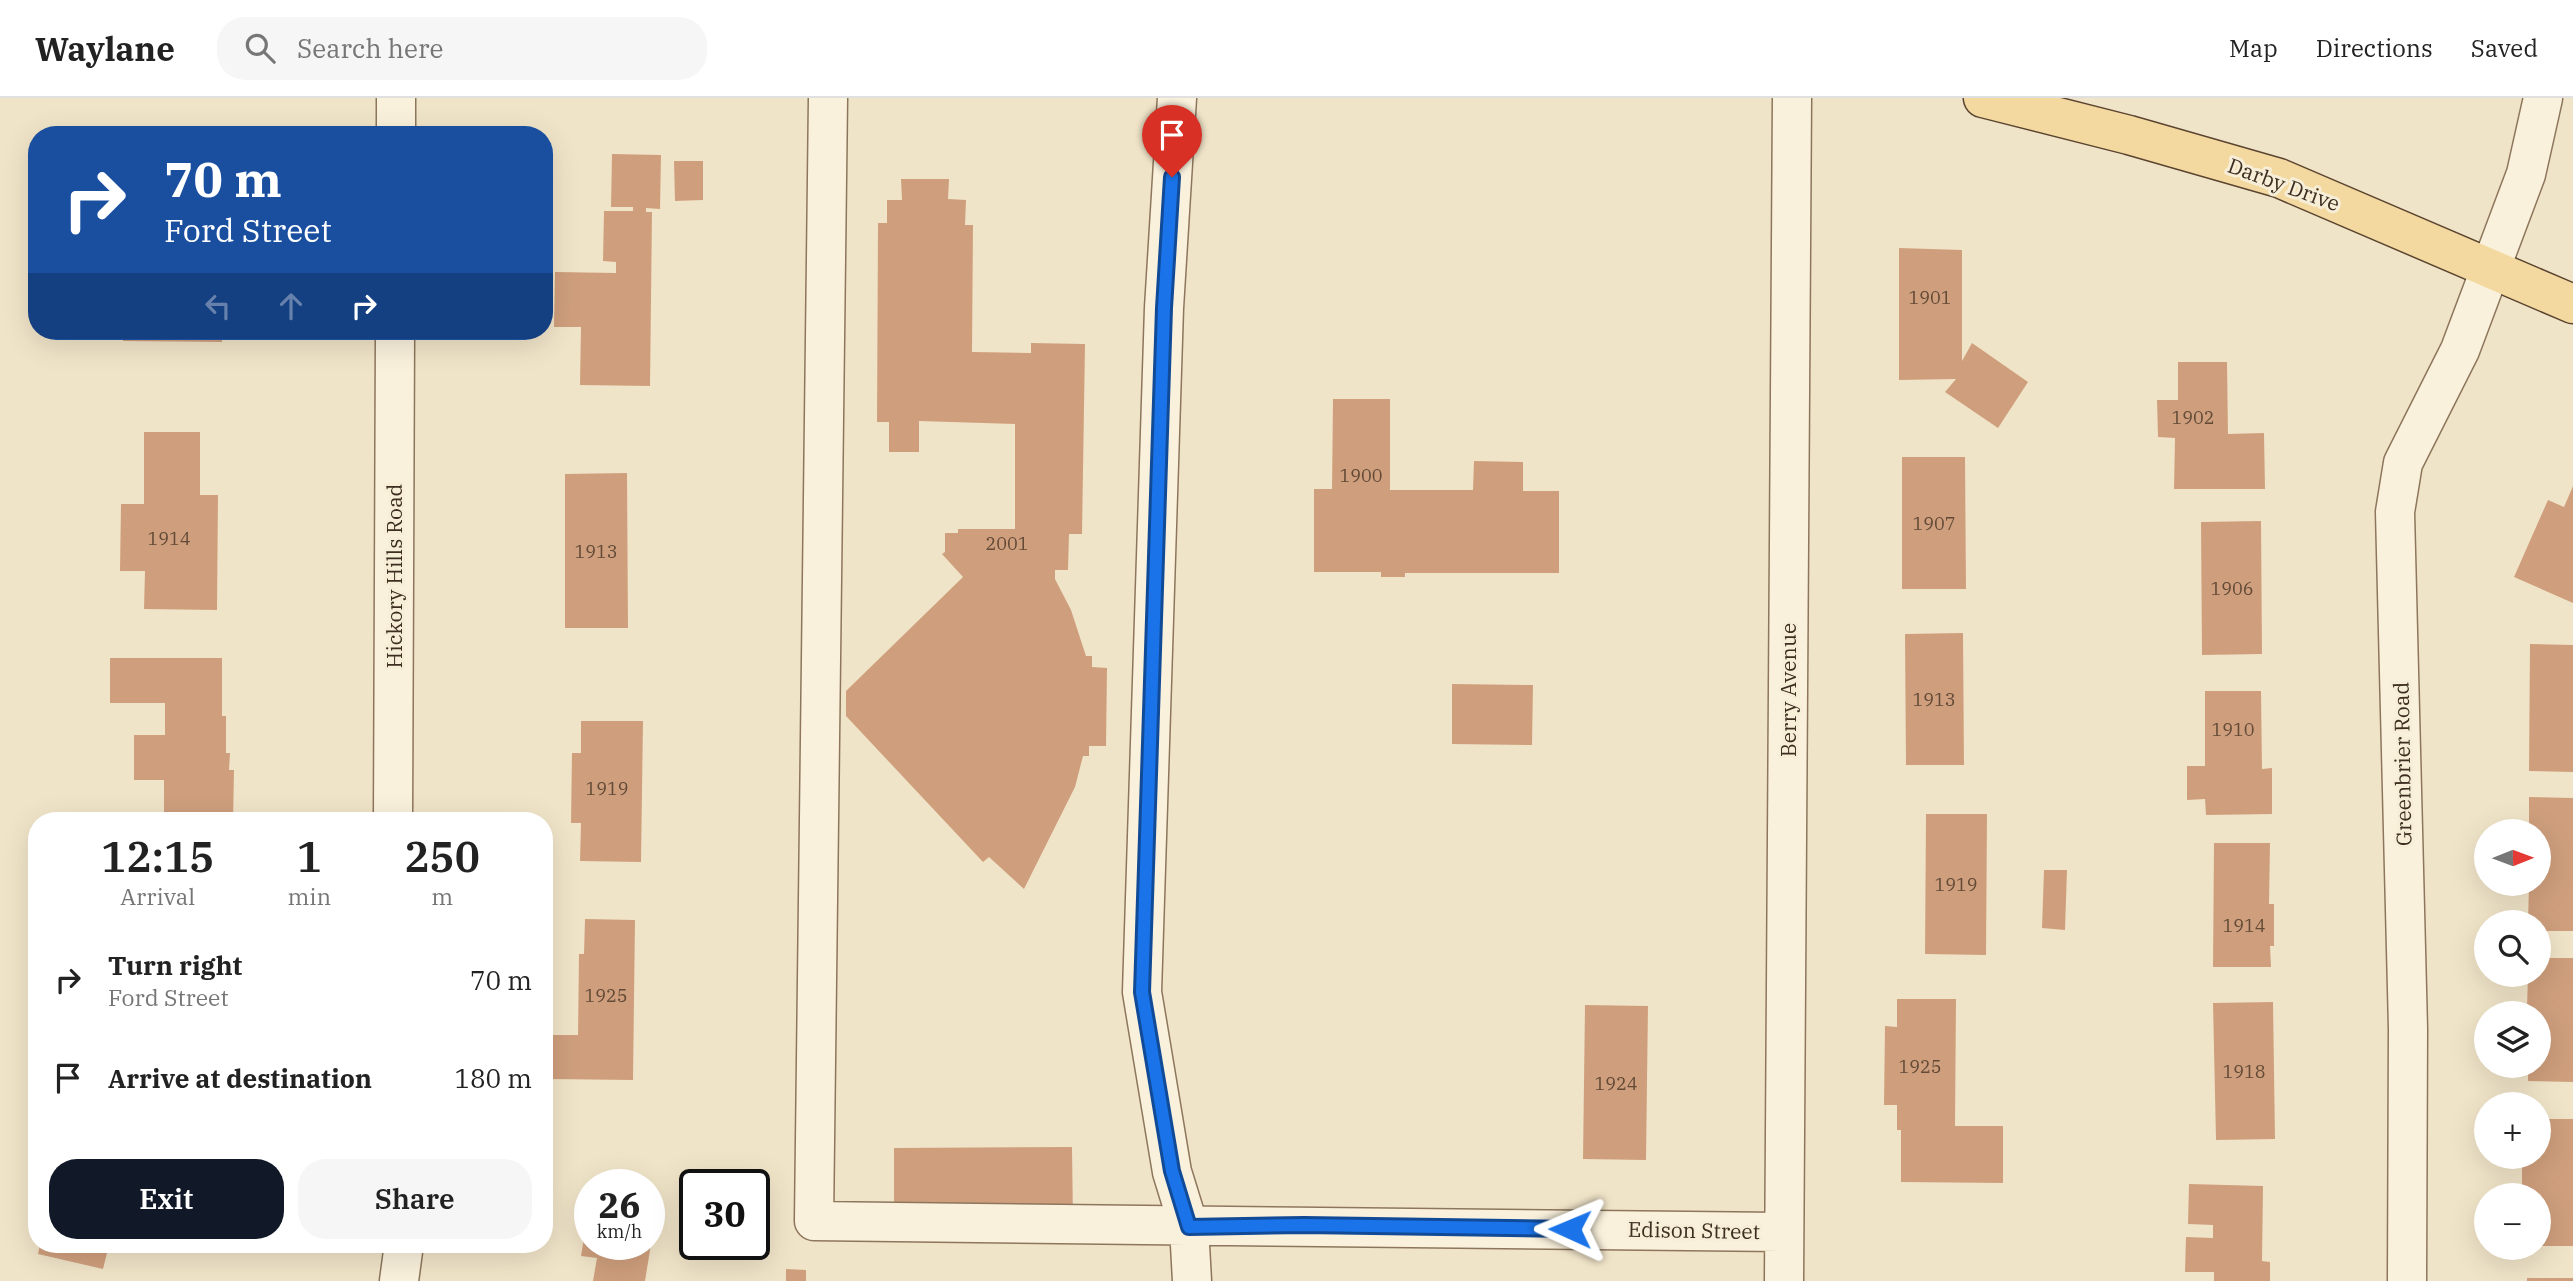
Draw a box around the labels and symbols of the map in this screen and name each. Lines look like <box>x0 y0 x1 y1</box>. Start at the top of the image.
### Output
pin <box>1142 105 1202 177</box>
street label: Darby Drive <box>2224 151 2344 217</box>
house number: 1901 <box>1908 286 1952 309</box>
house number: 1902 <box>2171 406 2215 429</box>
house number: 1900 <box>1339 464 1383 487</box>
street label: Hickory Hills Road <box>380 483 408 668</box>
house number: 1907 <box>1912 512 1956 535</box>
house number: 1914 <box>147 527 191 550</box>
house number: 2001 <box>985 532 1029 555</box>
house number: 1913 <box>574 540 618 563</box>
house number: 1906 <box>2210 577 2254 600</box>
street label: Berry Avenue <box>1774 623 1802 757</box>
street label: Greenbrier Road <box>2387 681 2417 846</box>
house number: 1913 <box>1912 688 1956 711</box>
house number: 1910 <box>2211 718 2255 741</box>
house number: 1919 <box>585 777 629 800</box>
north arrow <box>2474 819 2552 896</box>
house number: 1919 <box>1934 873 1978 896</box>
house number: 1914 <box>2222 914 2266 937</box>
house number: 1925 <box>584 984 628 1007</box>
house number: 1925 <box>1898 1055 1942 1078</box>
house number: 1918 <box>2222 1060 2266 1083</box>
house number: 1924 <box>1594 1072 1638 1095</box>
speed limit sign: 30 <box>679 1169 770 1260</box>
position arrow <box>1533 1192 1607 1266</box>
street label: Edison Street <box>1628 1215 1760 1245</box>

